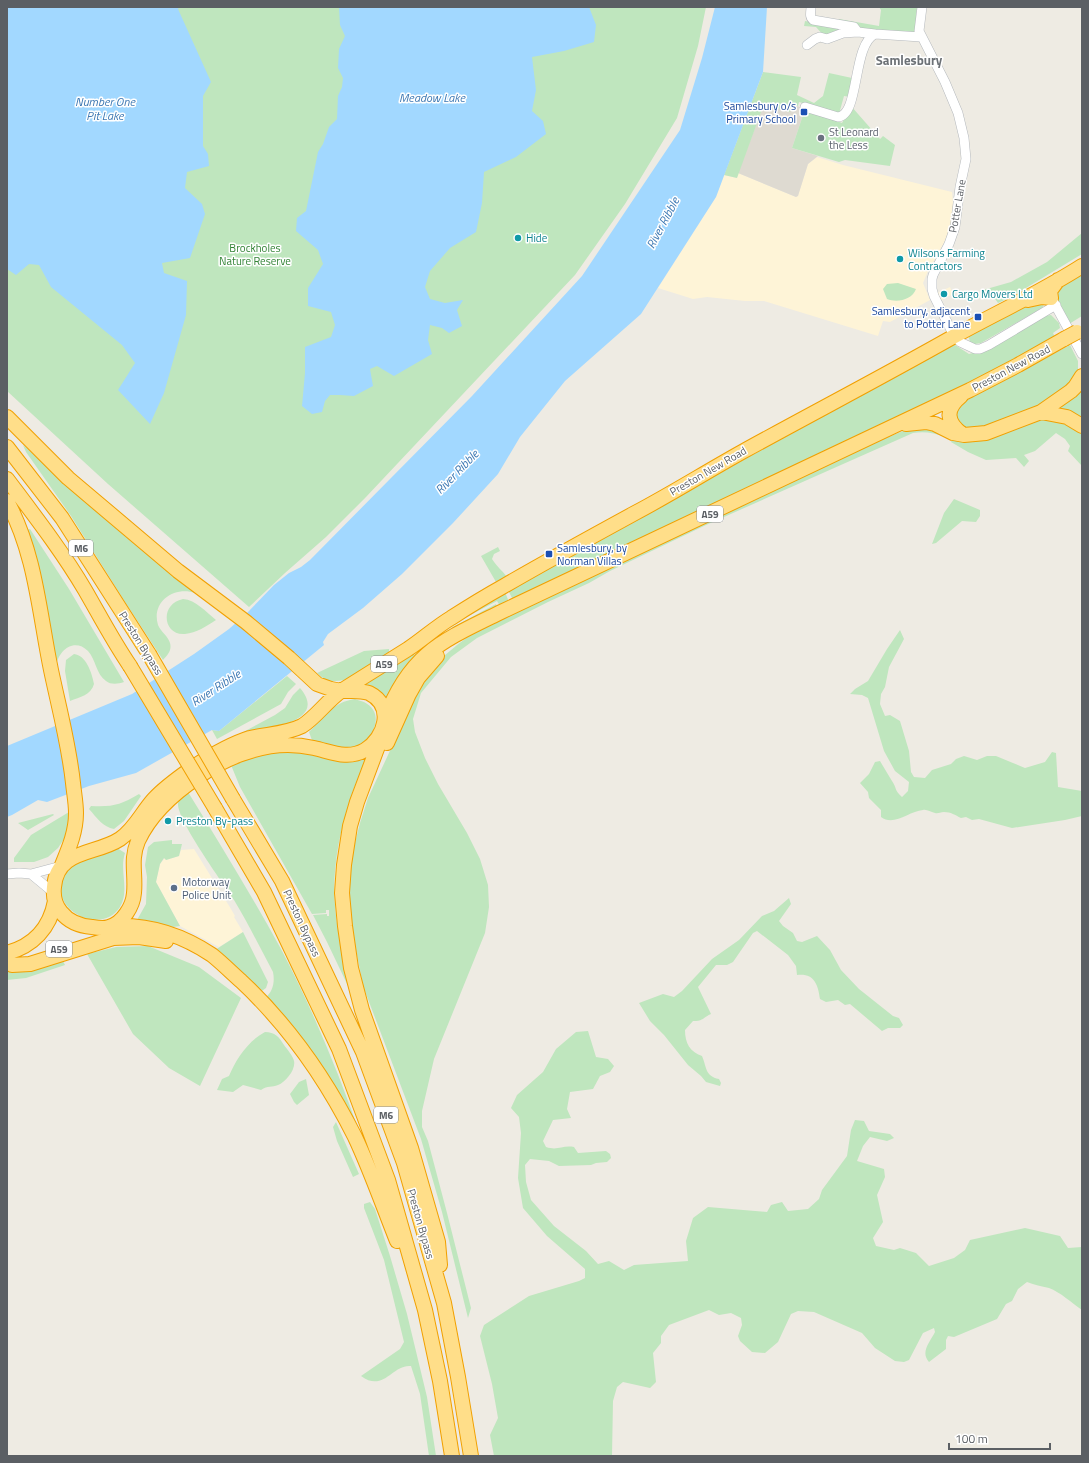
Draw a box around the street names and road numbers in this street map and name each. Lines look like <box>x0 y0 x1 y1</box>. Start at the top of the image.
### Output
street label: Potter Lane <box>944 178 970 234</box>
street label: Preston New Road <box>969 341 1053 395</box>
street label: Preston New Road <box>667 442 750 500</box>
road number: A59 <box>697 506 723 522</box>
road number: M6 <box>69 540 93 556</box>
street label: Preston Bypass <box>115 608 167 678</box>
road number: A59 <box>371 656 397 672</box>
street label: Preston Bypass <box>279 887 325 959</box>
road number: A59 <box>46 941 72 957</box>
road number: M6 <box>374 1107 398 1123</box>
street label: Preston Bypass <box>403 1187 439 1261</box>

